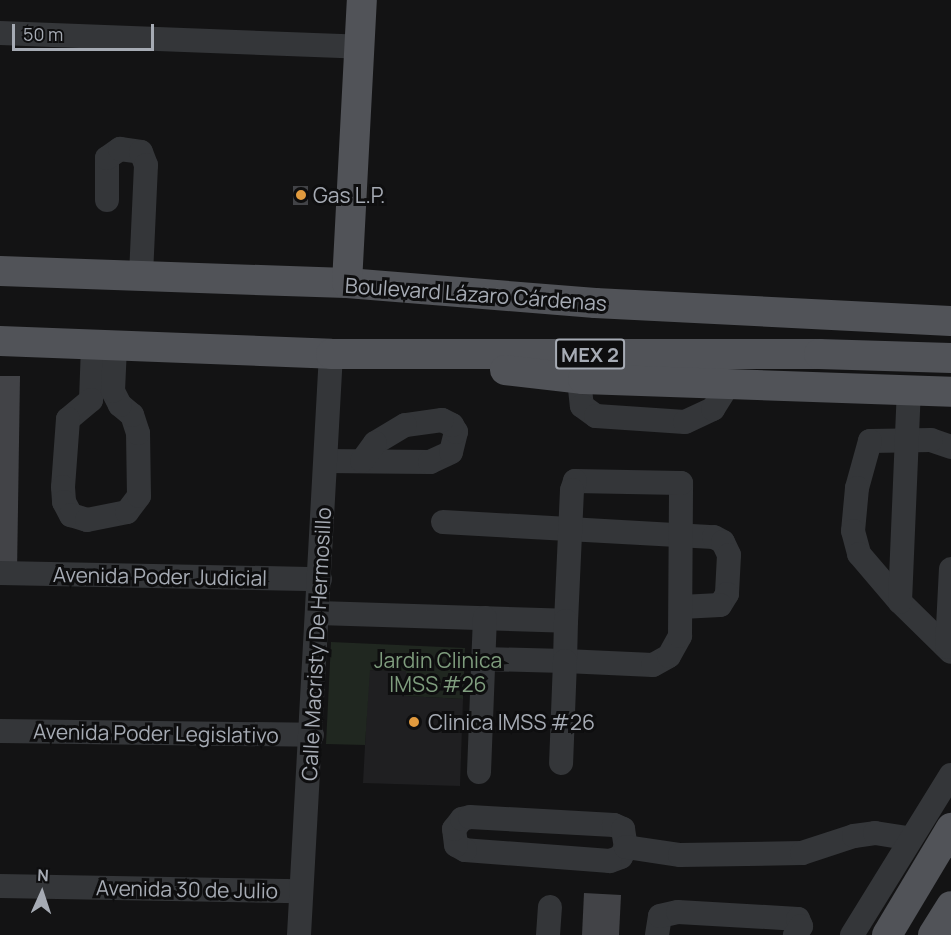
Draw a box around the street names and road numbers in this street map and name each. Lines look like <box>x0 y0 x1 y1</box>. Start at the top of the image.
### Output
street label: Boulevard Lázaro Cárdenas <box>344 272 608 316</box>
road number: MEX 2 <box>554 337 626 371</box>
street label: Calle Macristy De Hermosillo <box>296 507 336 781</box>
street label: Avenida Poder Judicial <box>53 562 267 590</box>
street label: Avenida Poder Legislativo <box>33 718 279 748</box>
street label: Avenida 30 de Julio <box>96 875 278 903</box>

